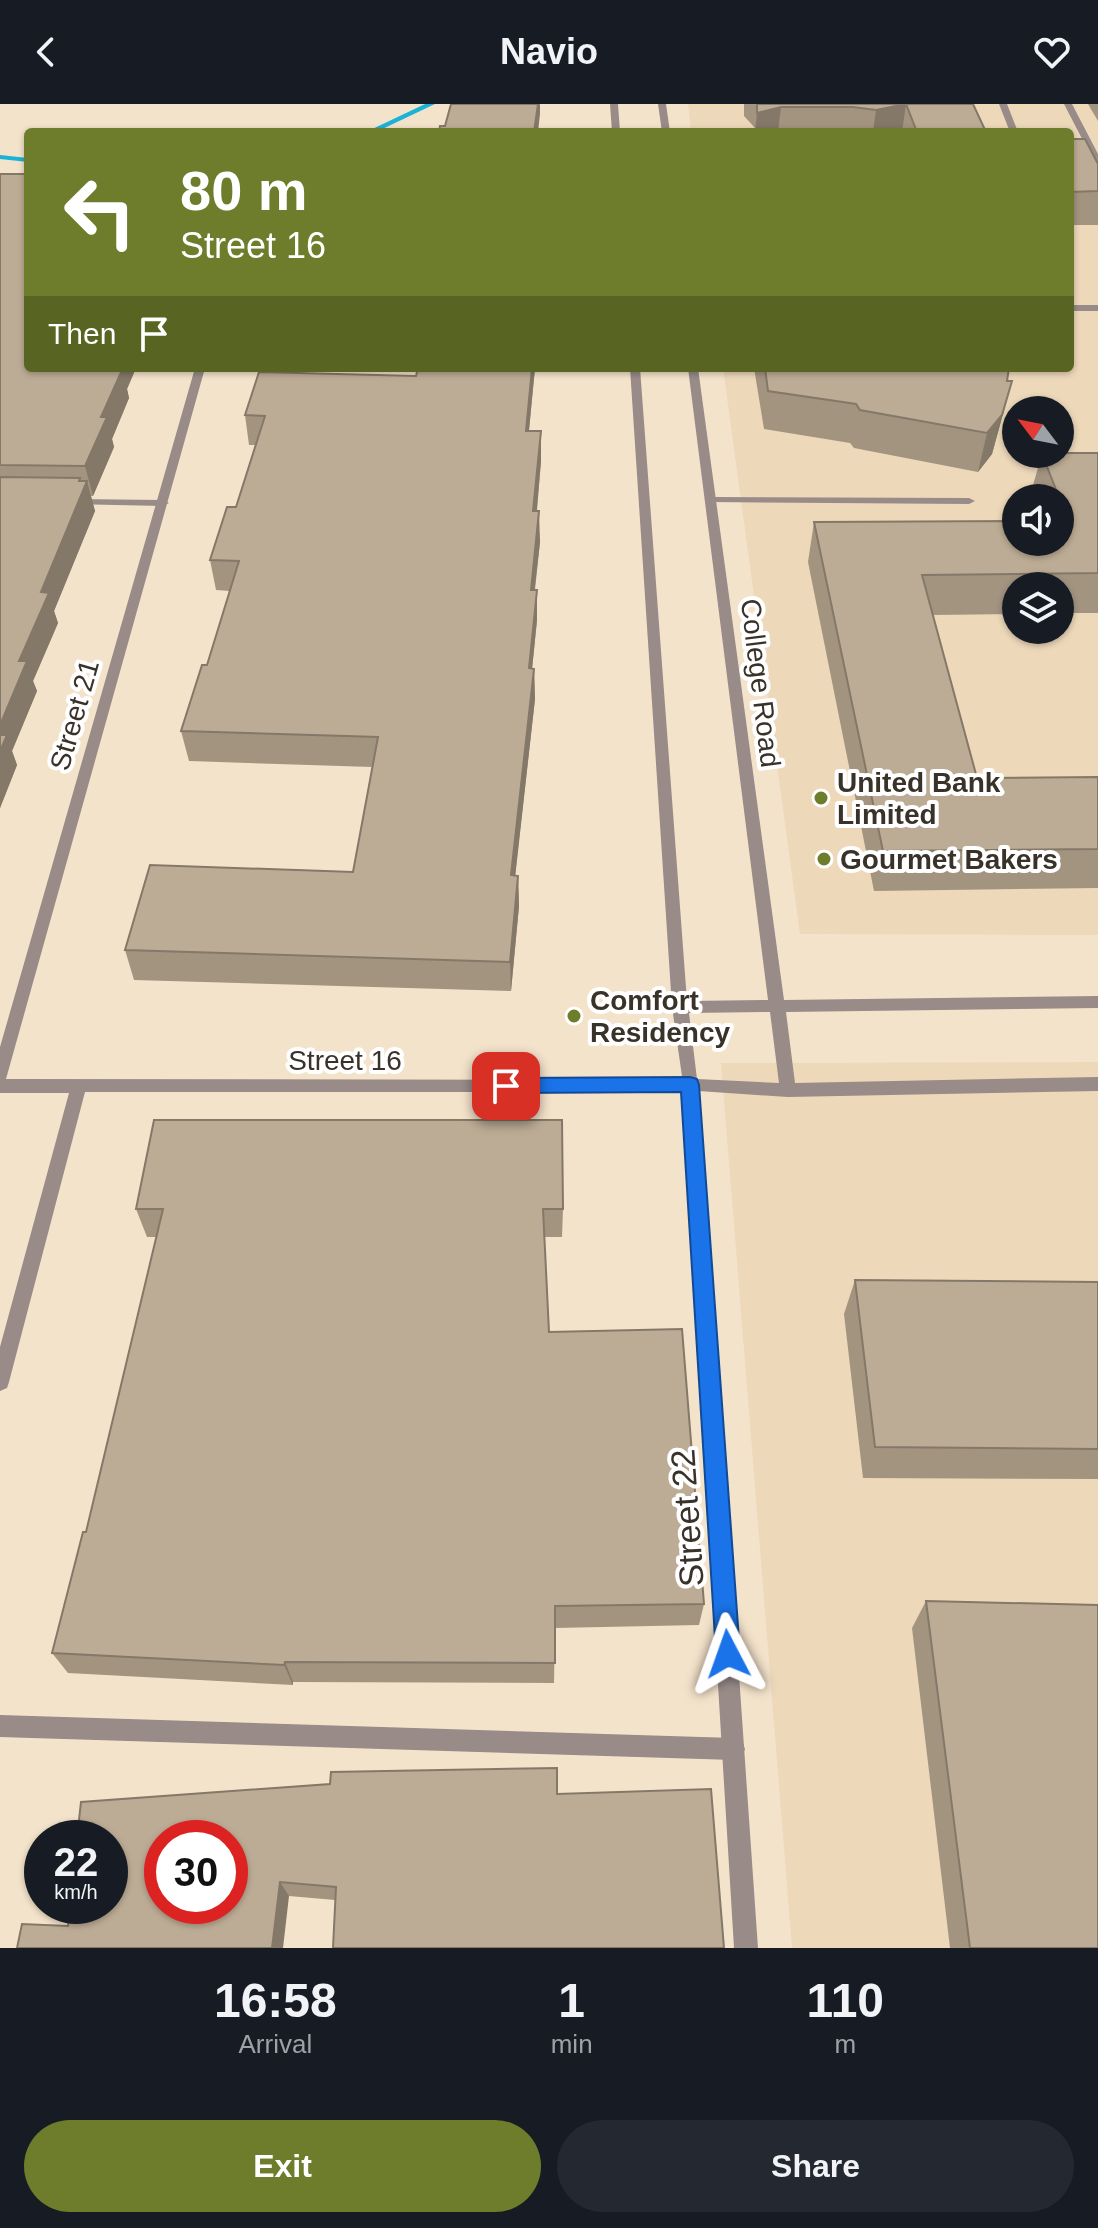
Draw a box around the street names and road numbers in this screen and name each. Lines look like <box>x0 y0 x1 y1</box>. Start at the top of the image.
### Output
street label: College Road <box>735 597 786 769</box>
street label: Street 21 <box>44 656 105 774</box>
street label: Street 16 <box>288 1045 402 1076</box>
street label: Street 22 <box>663 1448 711 1588</box>

